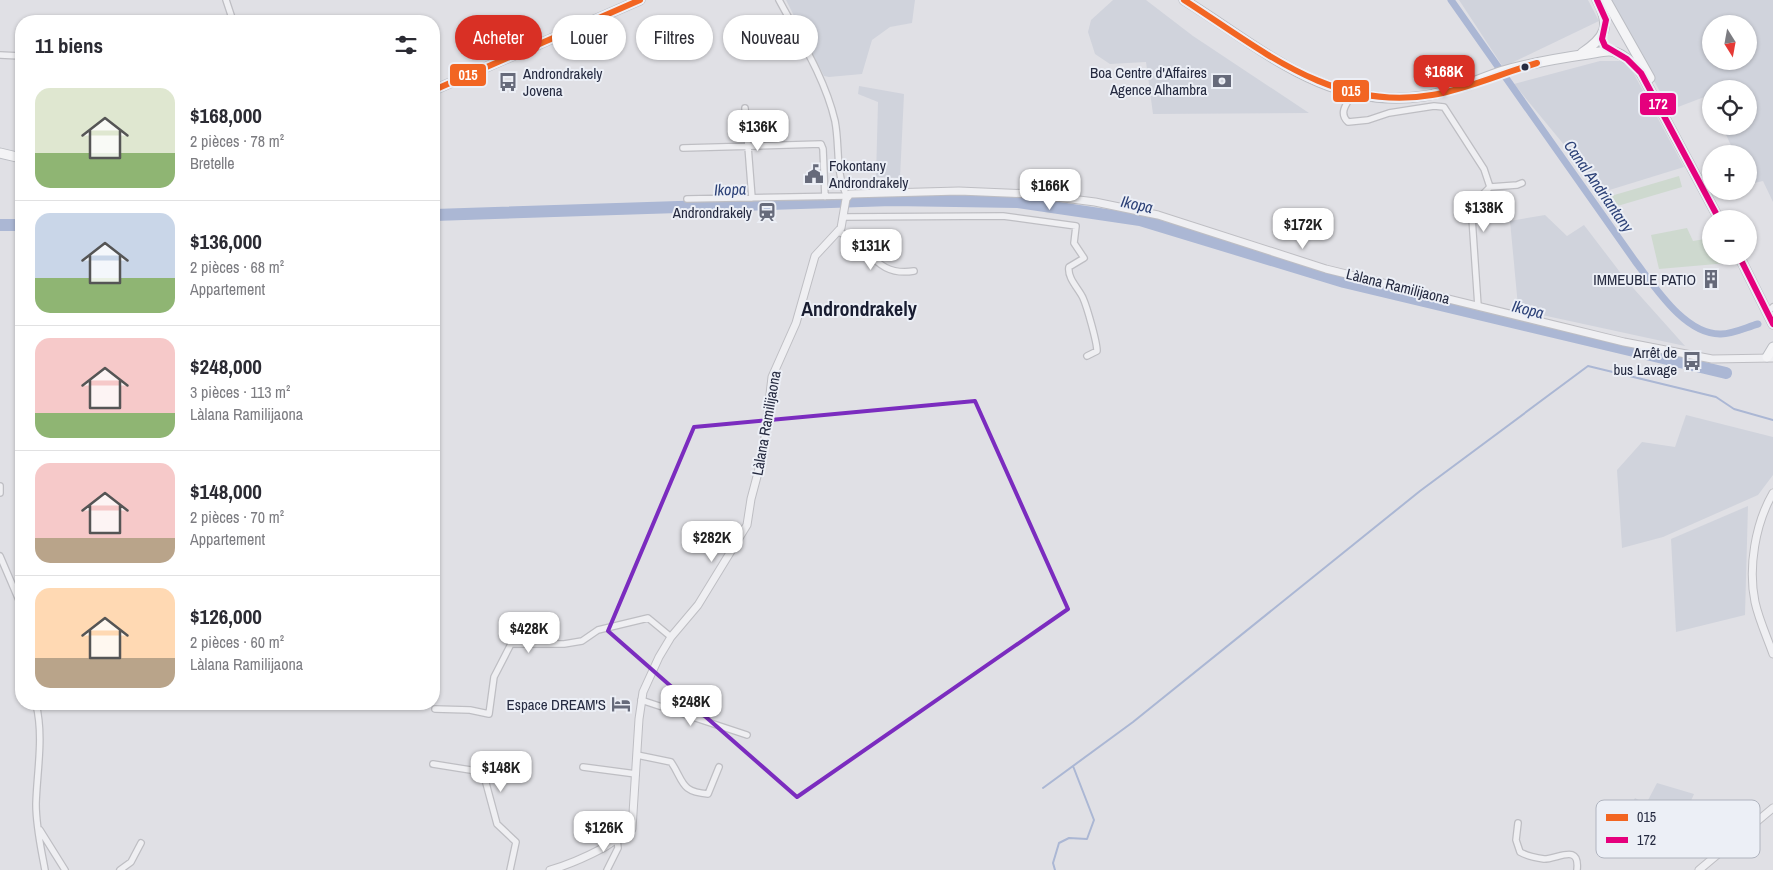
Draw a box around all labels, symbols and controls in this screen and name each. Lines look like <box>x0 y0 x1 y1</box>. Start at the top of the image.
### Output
chip: Acheter <box>455 15 542 60</box>
chip: Louer <box>552 15 626 60</box>
chip: Filtres <box>636 15 713 60</box>
chip: Nouveau <box>723 15 818 60</box>
north arrow <box>1702 15 1758 70</box>
map controls <box>1702 15 1757 265</box>
text: 11 biens <box>35 31 103 60</box>
icon: filters <box>392 31 420 59</box>
pin: $168K <box>1409 54 1479 97</box>
text: $168K <box>1425 60 1463 82</box>
place label: Boa Centre d'Affaires Agence Alhambra <box>1090 62 1207 100</box>
unlabelled marker <box>1520 62 1530 72</box>
line badge: 015 <box>449 63 487 87</box>
place label: Androndrakely Jovena <box>522 63 603 101</box>
text: 015 <box>458 66 478 84</box>
bank icon: Boa Centre d'Affaires Agence Alhambra <box>1211 70 1233 92</box>
bus stop icon: Androndrakely Jovena <box>497 71 519 93</box>
line badge: 015 <box>1332 79 1370 103</box>
button: locate <box>1702 80 1757 135</box>
text: 015 <box>1341 82 1361 100</box>
line badge: 172 <box>1639 92 1677 116</box>
text: 172 <box>1648 95 1668 113</box>
text: $168,000 <box>190 101 262 130</box>
icon: home <box>75 108 135 168</box>
pin: $136K <box>723 110 793 152</box>
text: $136K <box>739 115 777 137</box>
text: 2 pièces · 78 m² <box>190 130 284 152</box>
water label: Canal Andriantany <box>1559 136 1640 238</box>
button: + <box>1702 145 1757 200</box>
text: Bretelle <box>190 152 234 174</box>
place label: Fokontany Androndrakely <box>828 155 909 193</box>
public building icon: Fokontany Androndrakely <box>803 163 825 185</box>
pin: $166K <box>1015 168 1085 211</box>
text: $166K <box>1031 174 1069 196</box>
water label: Ikopa <box>714 177 746 201</box>
water label: Ikopa <box>1119 190 1155 218</box>
pin: $138K <box>1449 190 1519 233</box>
text: $138K <box>1465 196 1503 218</box>
station icon: Androndrakely <box>756 201 778 223</box>
place label: Androndrakely <box>672 202 753 223</box>
pin: $172K <box>1268 208 1338 250</box>
button: − <box>1702 210 1757 265</box>
text: $172K <box>1284 213 1322 235</box>
text: $136,000 <box>190 227 262 256</box>
pin: $131K <box>836 228 906 271</box>
icon: home <box>75 233 135 293</box>
text: $131K <box>852 234 890 256</box>
text: 2 pièces · 68 m² <box>190 256 284 278</box>
street label: Làlana Ramilijaona <box>1344 263 1452 309</box>
building icon: IMMEUBLE PATIO <box>1700 268 1722 290</box>
place label: IMMEUBLE PATIO <box>1593 269 1696 290</box>
text: Appartement <box>190 278 265 300</box>
water label: Ikopa <box>1510 294 1546 324</box>
district label: Androndrakely <box>801 295 918 322</box>
place label: Arrêt de bus Lavage <box>1613 342 1677 380</box>
bus stop icon: Arrêt de bus Lavage <box>1681 350 1703 372</box>
text: $248,000 <box>190 352 262 381</box>
icon: home <box>75 358 135 418</box>
street label: Làlana Ramilijaona <box>746 369 786 477</box>
text: 3 pièces · 113 m² <box>190 381 290 403</box>
text: Làlana Ramilijaona <box>190 403 303 425</box>
text: $148,000 <box>190 477 262 506</box>
icon: home <box>75 483 135 543</box>
text: 2 pièces · 70 m² <box>190 506 284 528</box>
pin: $282K <box>677 520 747 563</box>
text: $282K <box>693 526 731 548</box>
text: Appartement <box>190 528 265 550</box>
text: $126,000 <box>190 602 262 631</box>
icon: home <box>75 608 135 668</box>
pin: $428K <box>494 612 564 654</box>
text: $428K <box>510 617 548 639</box>
text: 2 pièces · 60 m² <box>190 631 284 653</box>
text: Làlana Ramilijaona <box>190 653 303 675</box>
pin: $248K <box>656 684 726 727</box>
text: $248K <box>672 690 710 712</box>
hotel icon: Espace DREAM'S <box>610 693 632 715</box>
place label: Espace DREAM'S <box>507 694 606 715</box>
pin: $148K <box>466 750 536 793</box>
text: $148K <box>482 756 520 778</box>
legend <box>1596 800 1760 858</box>
text: 015 <box>1637 808 1656 826</box>
pin: $126K <box>569 810 639 853</box>
text: $126K <box>585 816 623 838</box>
text: 172 <box>1637 831 1656 849</box>

